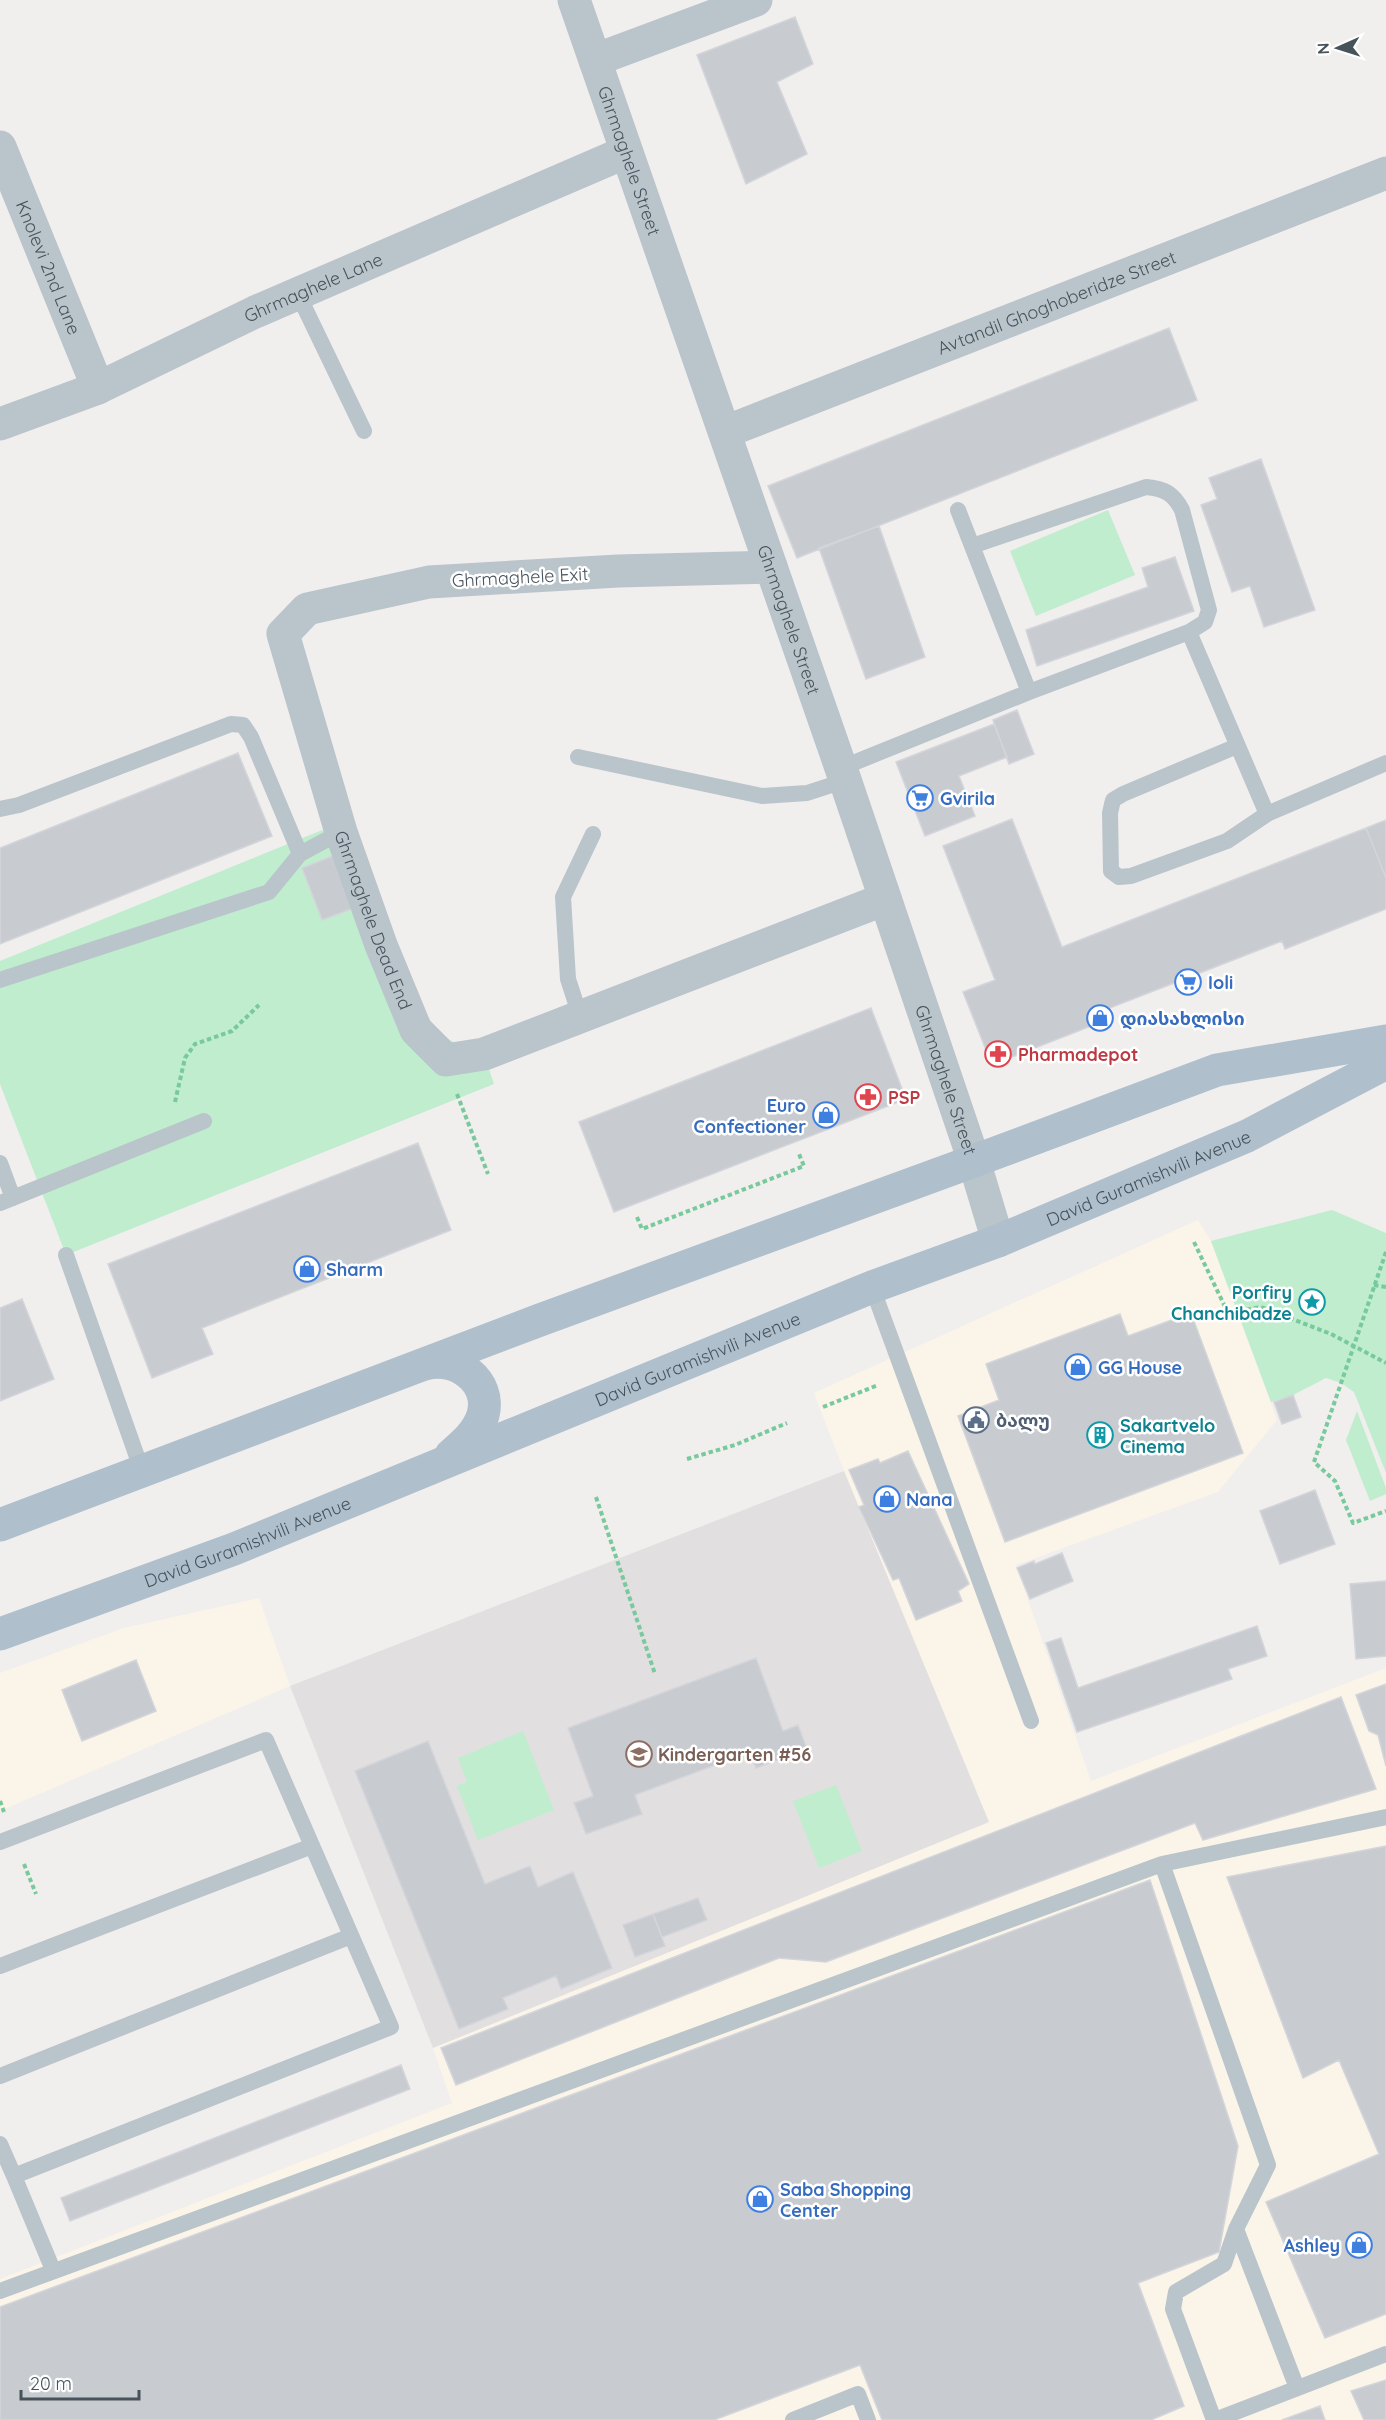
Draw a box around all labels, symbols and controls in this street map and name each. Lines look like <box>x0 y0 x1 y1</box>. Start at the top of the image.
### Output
north arrow <box>1308 18 1368 78</box>
text: N <box>1313 42 1333 55</box>
street label: Ghrmaghele Street <box>593 83 666 238</box>
street label: Knolevi 2nd Lane <box>11 197 87 338</box>
street label: Avtandil Ghoghoberidze Street <box>934 245 1179 359</box>
street label: Ghrmaghele Lane <box>240 247 386 327</box>
street label: Ghrmaghele Street <box>753 542 826 698</box>
street label: Ghrmaghele Exit <box>451 562 589 592</box>
supermarket icon: Gvirila <box>905 783 935 813</box>
place label: Gvirila <box>940 787 995 810</box>
street label: Ghrmaghele Dead End <box>330 827 418 1013</box>
supermarket icon: Ioli <box>1173 967 1203 997</box>
place label: Ioli <box>1208 971 1233 994</box>
street label: Ghrmaghele Street <box>910 1002 982 1158</box>
shop icon: დიასახლისი <box>1085 1003 1115 1033</box>
place label: დიასახლისი <box>1120 1007 1245 1030</box>
pharmacy icon: Pharmadepot <box>983 1039 1013 1069</box>
place label: Pharmadepot <box>1018 1043 1138 1066</box>
pharmacy icon: PSP <box>853 1082 883 1112</box>
place label: PSP <box>888 1086 921 1109</box>
place label: Euro Confectioner <box>693 1094 806 1138</box>
shop icon: Euro Confectioner <box>811 1100 841 1130</box>
street label: David Guramishvili Avenue <box>1043 1124 1254 1231</box>
shop icon: Sharm <box>292 1254 322 1284</box>
place label: Sharm <box>326 1258 383 1281</box>
place label: Porfiry Chanchibadze <box>1171 1281 1292 1325</box>
place icon: Porfiry Chanchibadze <box>1297 1287 1327 1317</box>
street label: David Guramishvili Avenue <box>591 1306 804 1411</box>
shop icon: GG House <box>1063 1352 1093 1382</box>
place label: GG House <box>1098 1356 1182 1379</box>
public building icon: ბალუ <box>961 1405 991 1435</box>
place label: ბალუ <box>996 1409 1050 1432</box>
place label: Sakartvelo Cinema <box>1120 1414 1215 1458</box>
building icon: Sakartvelo Cinema <box>1085 1420 1115 1450</box>
shop icon: Nana <box>872 1484 902 1514</box>
place label: Nana <box>906 1488 953 1511</box>
street label: David Guramishvili Avenue <box>141 1491 354 1592</box>
school or university icon: Kindergarten #56 <box>624 1739 654 1769</box>
place label: Kindergarten #56 <box>658 1743 811 1766</box>
place label: Saba Shopping Center <box>780 2178 911 2222</box>
shop icon: Saba Shopping Center <box>745 2184 775 2214</box>
shop icon: Ashley <box>1344 2230 1374 2260</box>
place label: Ashley <box>1283 2234 1340 2257</box>
scale bar <box>21 2363 140 2401</box>
text: 20 m <box>30 2372 72 2395</box>

